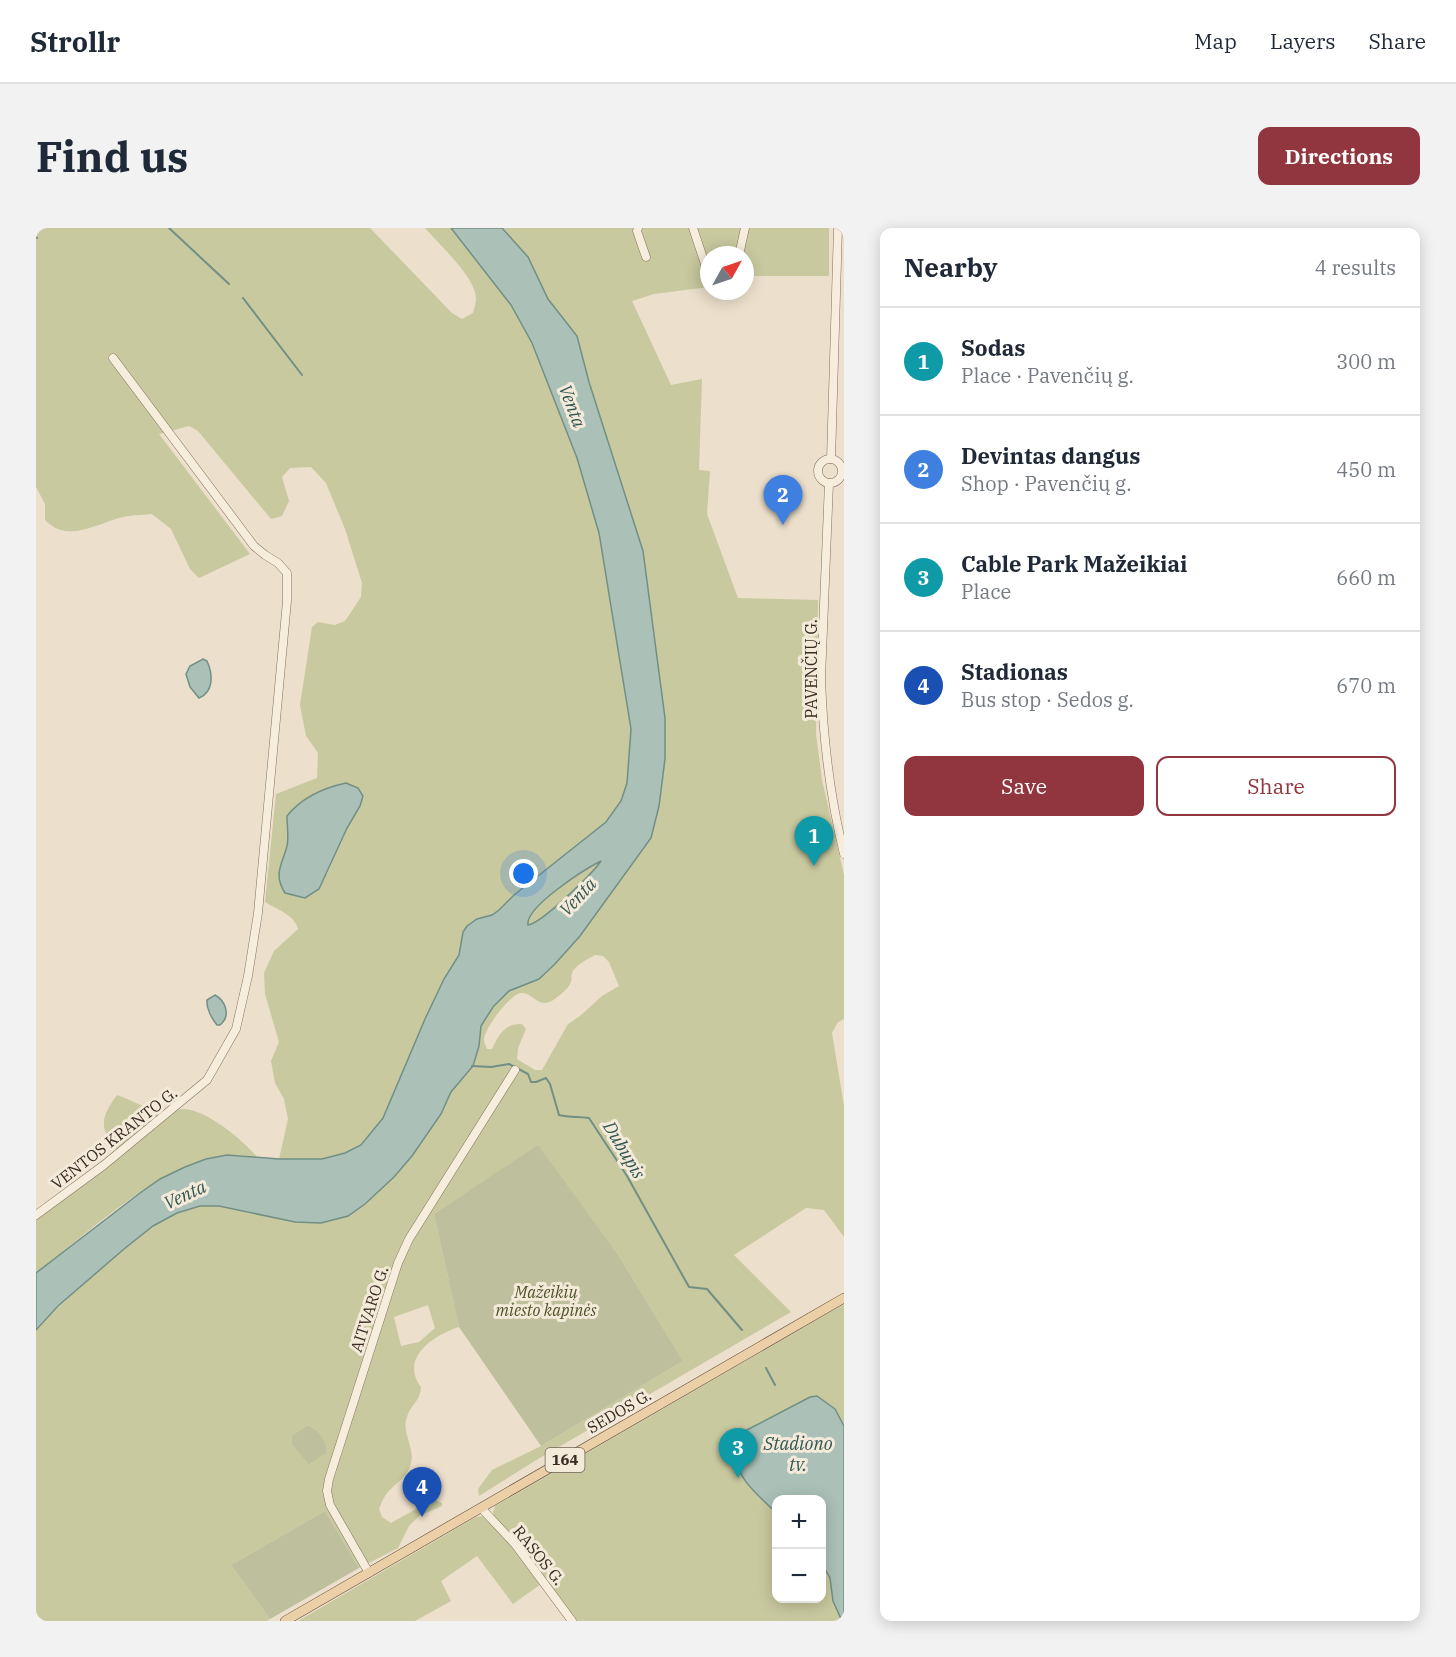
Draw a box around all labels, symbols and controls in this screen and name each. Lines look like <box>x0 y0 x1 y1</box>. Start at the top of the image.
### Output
text: Strollr <box>30 23 120 60</box>
text: Map <box>1194 27 1237 55</box>
text: Layers <box>1270 27 1336 55</box>
text: Share <box>1369 27 1426 55</box>
button: Directions <box>1258 127 1420 185</box>
text: Find us <box>36 129 188 184</box>
north arrow <box>700 246 754 300</box>
text: Nearby <box>904 250 998 284</box>
text: 4 results <box>1315 254 1396 281</box>
text: Sodas <box>961 333 1026 362</box>
text: 1 <box>918 348 930 375</box>
text: 300 m <box>1336 348 1396 375</box>
text: Place · Pavenčių g. <box>961 362 1134 389</box>
water label: Venta <box>554 381 591 431</box>
text: Devintas dangus <box>961 441 1140 470</box>
text: 2 <box>918 456 930 483</box>
text: 450 m <box>1336 456 1396 483</box>
text: Shop · Pavenčių g. <box>961 470 1132 497</box>
pin: 2 <box>764 476 802 525</box>
text: Cable Park Mažeikiai <box>961 549 1187 578</box>
text: 3 <box>918 564 930 591</box>
text: 660 m <box>1336 564 1396 591</box>
text: Place <box>961 578 1011 605</box>
street label: PAVENČIŲ G. <box>800 619 821 719</box>
text: Stadionas <box>961 657 1068 686</box>
text: 4 <box>918 672 930 699</box>
text: 670 m <box>1336 672 1396 699</box>
text: Bus stop · Sedos g. <box>961 686 1134 713</box>
button: Save <box>904 756 1144 816</box>
button: Share <box>1156 756 1396 816</box>
pin: 1 <box>794 816 834 866</box>
your location <box>509 859 538 888</box>
water label: Venta <box>554 872 601 921</box>
street label: VENTOS KRANTO G. <box>47 1083 181 1193</box>
water label: Dubupis <box>598 1116 651 1183</box>
water label: Venta <box>160 1175 210 1214</box>
street label: AITVARO G. <box>346 1264 392 1354</box>
park label: Mažeikių miesto kapinės <box>496 1282 596 1320</box>
street label: SEDOS G. <box>583 1385 655 1437</box>
pin: 3 <box>718 1428 758 1478</box>
water label: Stadiono tv. <box>762 1432 833 1476</box>
road number: 164 <box>546 1448 584 1472</box>
pin: 4 <box>402 1468 442 1517</box>
map controls <box>772 1495 826 1603</box>
button: + <box>772 1495 826 1549</box>
street label: RASOS G. <box>509 1521 569 1589</box>
button: − <box>772 1549 826 1603</box>

